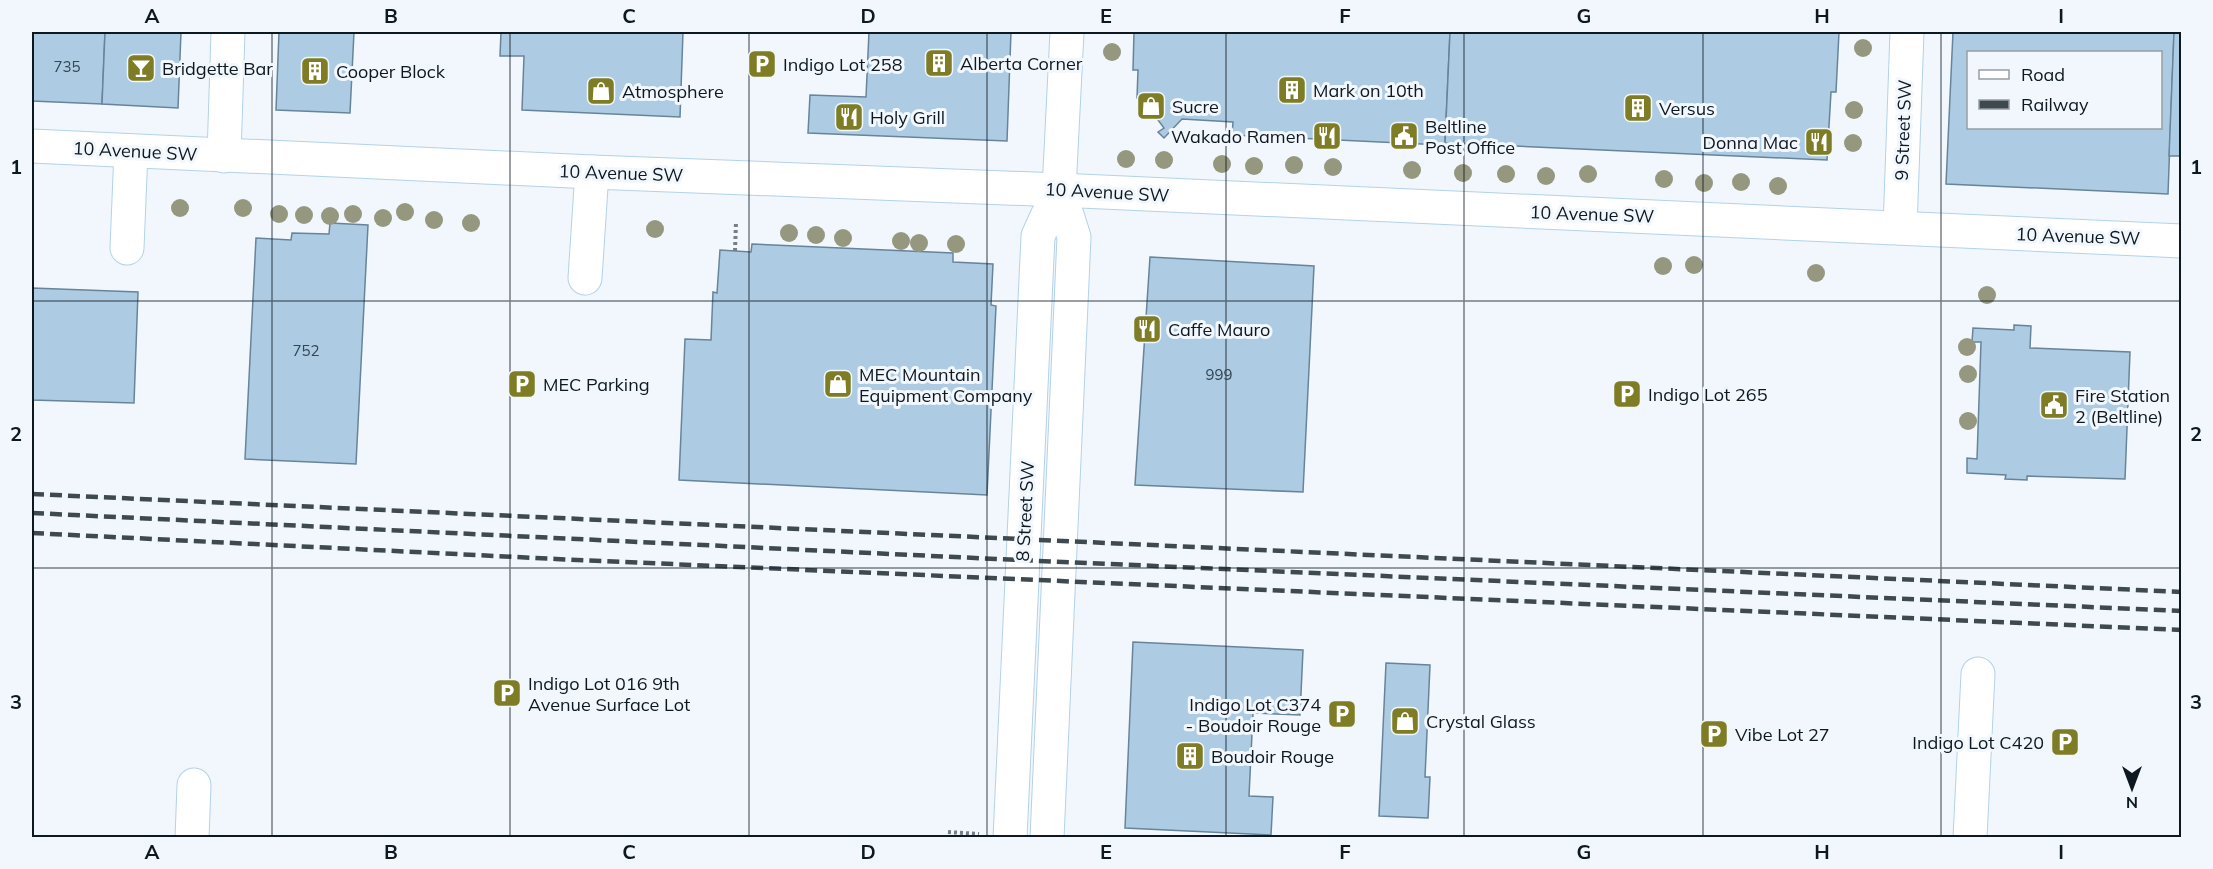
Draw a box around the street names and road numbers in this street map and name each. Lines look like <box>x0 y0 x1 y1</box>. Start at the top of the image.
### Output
street label: 9 Street SW <box>1890 79 1916 181</box>
street label: 10 Avenue SW <box>72 136 198 166</box>
street label: 10 Avenue SW <box>558 159 684 187</box>
street label: 10 Avenue SW <box>1044 177 1170 207</box>
street label: 10 Avenue SW <box>1529 200 1655 228</box>
street label: 10 Avenue SW <box>2015 222 2141 250</box>
street label: 8 Street SW <box>1011 460 1039 562</box>

